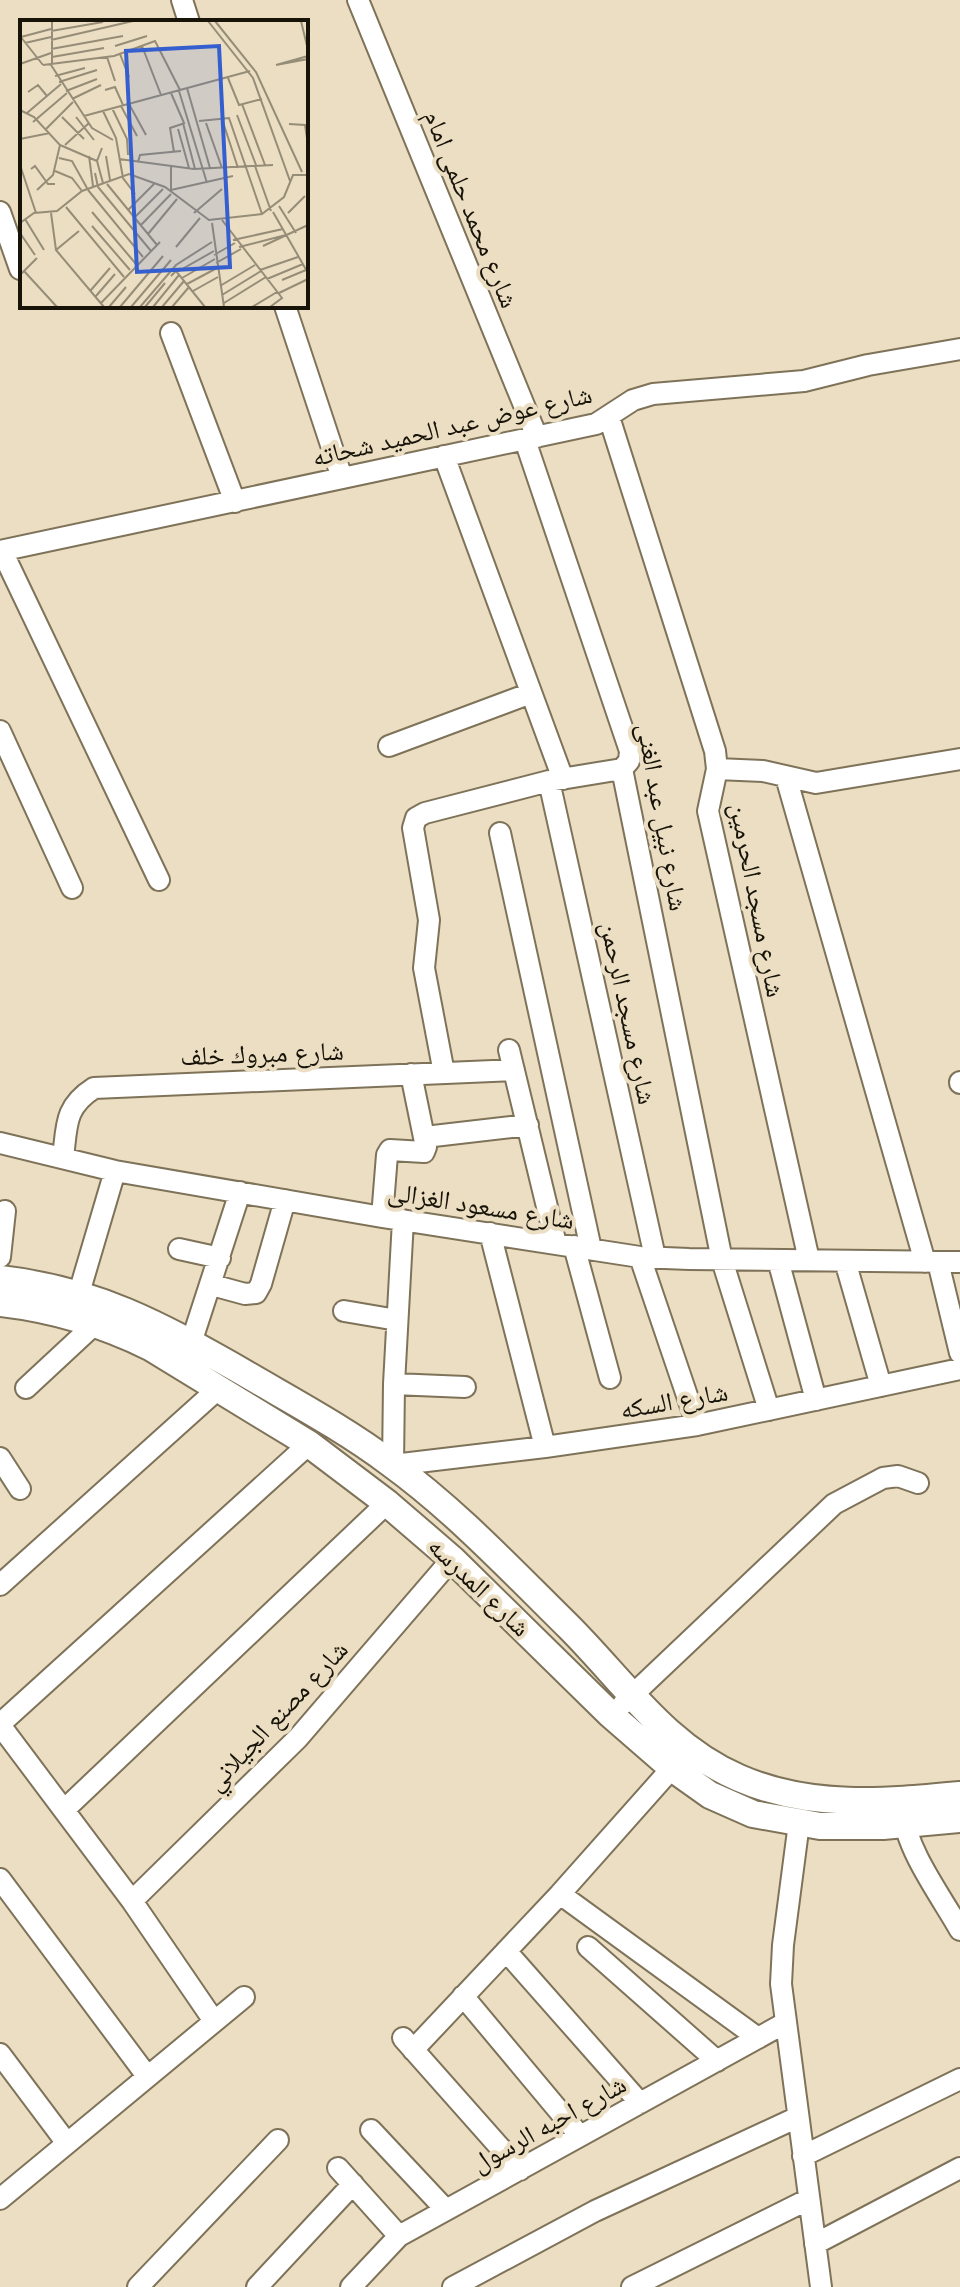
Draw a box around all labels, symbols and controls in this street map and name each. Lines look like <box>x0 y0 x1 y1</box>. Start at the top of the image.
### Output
inset map <box>20 20 308 308</box>
street label: شارع محمد حلمى امام <box>415 105 527 313</box>
street label: شارع عوض عبد الحميد شحاته <box>309 377 595 475</box>
street label: شارع نبيل عبد الغنى <box>628 720 696 914</box>
street label: شارع مسجد الحرمين <box>721 800 793 1000</box>
street label: شارع مسجد الرحمن <box>592 918 664 1108</box>
street label: شارع مبروك خلف <box>180 1034 344 1074</box>
street label: شارع مسعود الغزالى <box>385 1174 577 1238</box>
street label: شارع السكه <box>617 1374 731 1428</box>
street label: شارع المدرسه <box>420 1529 538 1645</box>
street label: شارع مصنع الجيلاني <box>198 1633 358 1801</box>
street label: شارع احبه الرسول <box>465 2067 633 2181</box>

